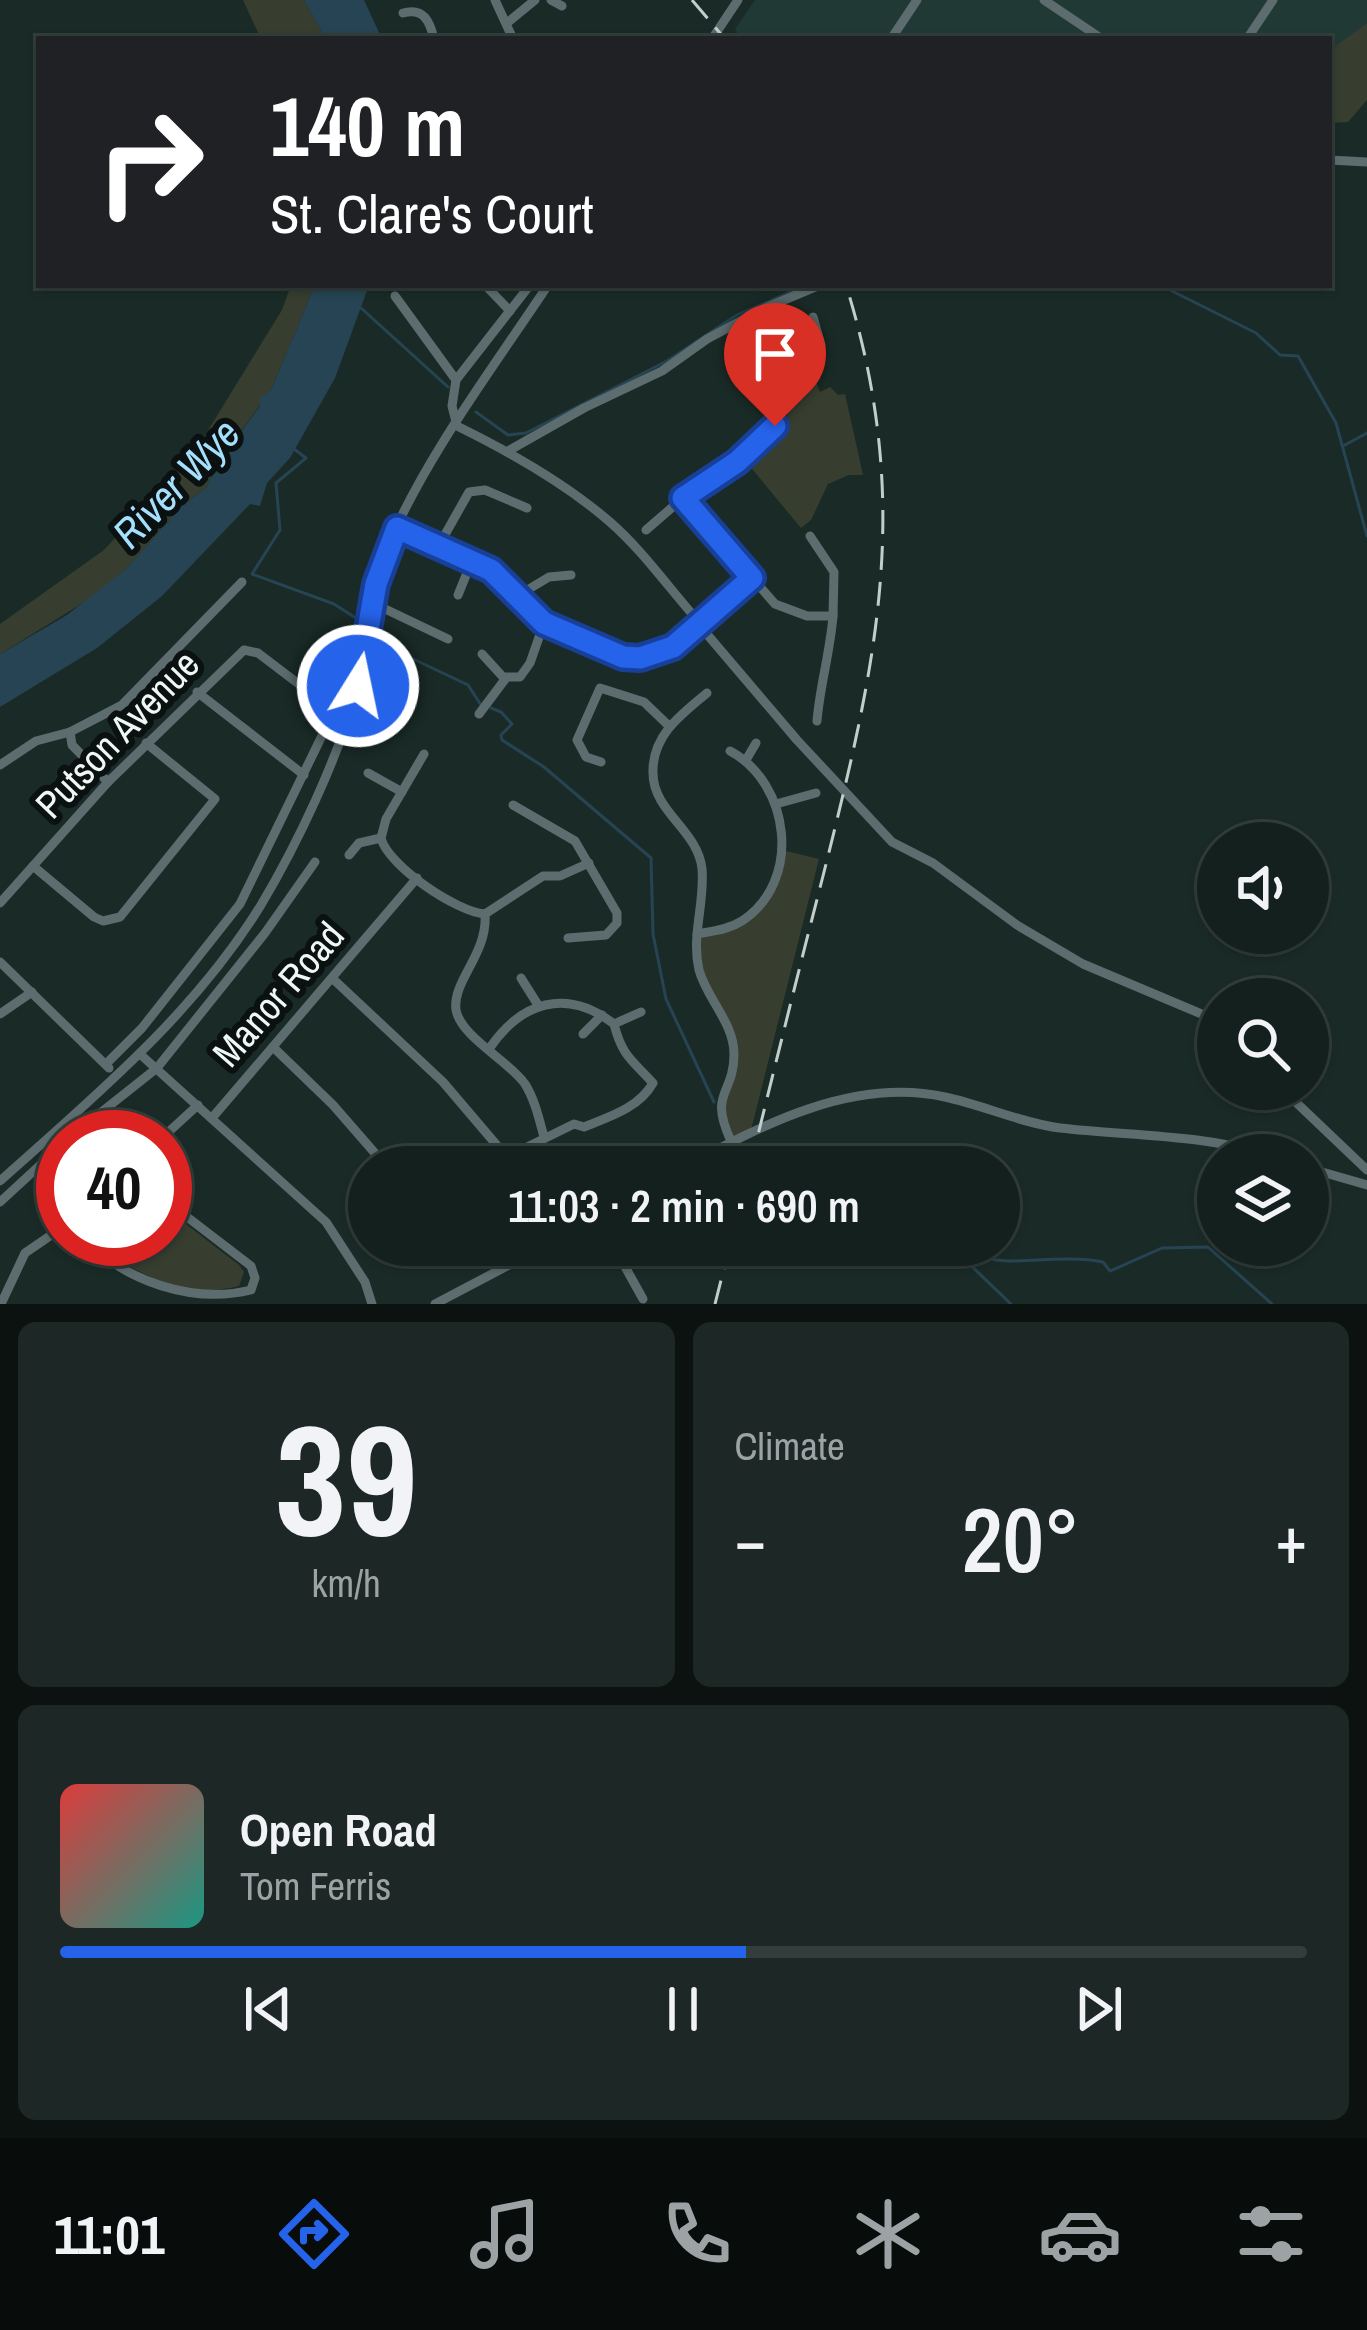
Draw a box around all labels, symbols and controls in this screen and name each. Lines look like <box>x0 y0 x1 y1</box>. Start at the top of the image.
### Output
text: 140 m <box>270 69 465 182</box>
icon: right <box>72 84 228 240</box>
text: St. Clare's Court <box>270 177 593 250</box>
pin <box>724 303 826 426</box>
icon: arrive <box>742 321 808 387</box>
water label: River Wye <box>100 406 252 560</box>
position arrow <box>295 623 421 749</box>
street label: Putson Avenue <box>24 639 210 829</box>
map controls <box>1197 822 1329 1266</box>
button: sound <box>1197 822 1329 954</box>
street label: Manor Road <box>201 911 355 1077</box>
button: search <box>1197 978 1329 1110</box>
speed limit sign: 40 <box>36 1110 192 1266</box>
button: layers <box>1197 1134 1329 1266</box>
text: 11:03 · 2 min · 690 m <box>508 1175 860 1236</box>
text: 39 <box>275 1374 417 1584</box>
text: Climate <box>735 1420 845 1472</box>
text: 20° <box>962 1479 1080 1600</box>
text: − <box>735 1495 766 1584</box>
text: + <box>1275 1495 1307 1584</box>
text: km/h <box>312 1557 381 1609</box>
text: Open Road <box>240 1799 437 1860</box>
text: Tom Ferris <box>240 1860 391 1912</box>
icon: previous <box>235 1976 301 2042</box>
icon: pause <box>650 1976 716 2042</box>
icon: next <box>1066 1976 1132 2042</box>
icon: directions <box>272 2192 356 2276</box>
icon: music <box>463 2192 547 2276</box>
icon: phone <box>655 2192 739 2276</box>
icon: climate <box>846 2192 930 2276</box>
icon: car <box>1038 2192 1122 2276</box>
icon: filters <box>1229 2192 1313 2276</box>
text: 11:01 <box>54 2198 165 2271</box>

